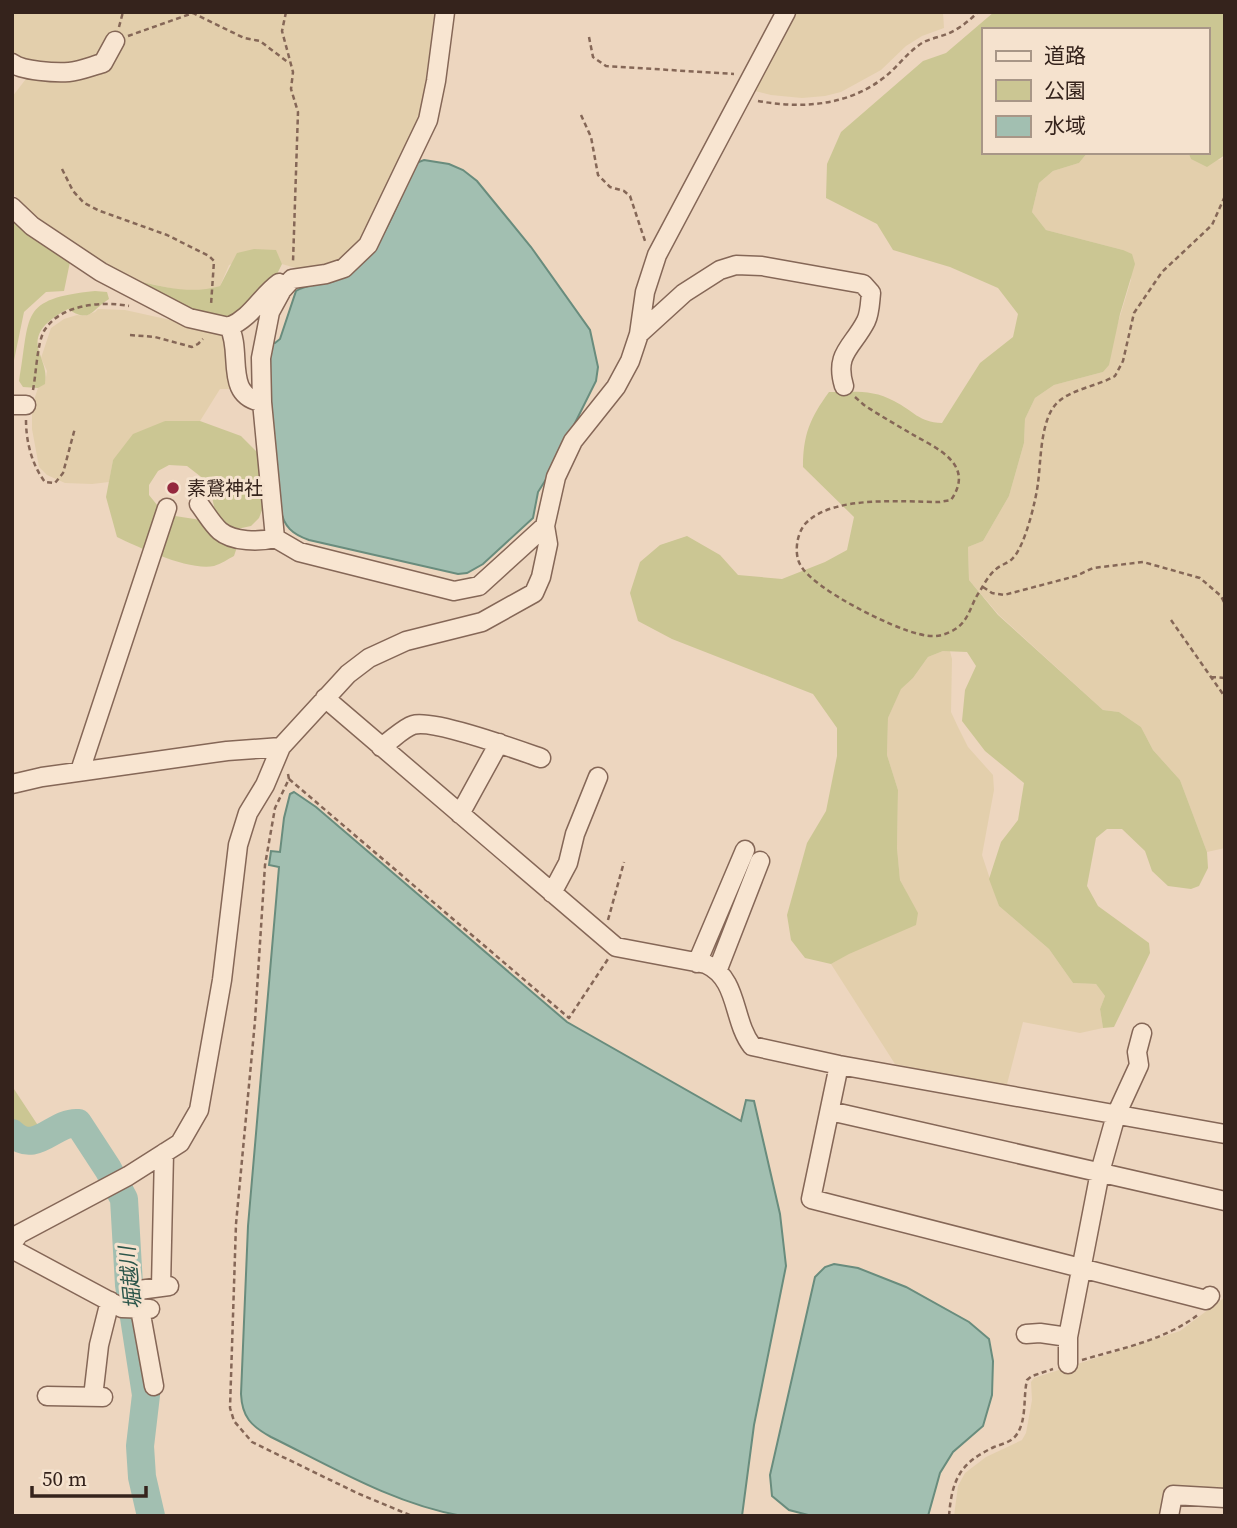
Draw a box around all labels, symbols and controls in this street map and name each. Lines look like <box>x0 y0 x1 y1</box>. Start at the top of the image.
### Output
legend <box>982 28 1209 154</box>
text: 道路 <box>1044 41 1086 70</box>
text: 公園 <box>1044 76 1086 105</box>
text: 水域 <box>1044 111 1086 140</box>
place label: 素鵞神社 <box>187 475 263 501</box>
marker: 素鵞神社 <box>165 480 181 496</box>
water label: 堀越川 <box>112 1243 148 1311</box>
scale bar <box>32 1454 145 1498</box>
text: 50 m <box>42 1464 87 1493</box>

